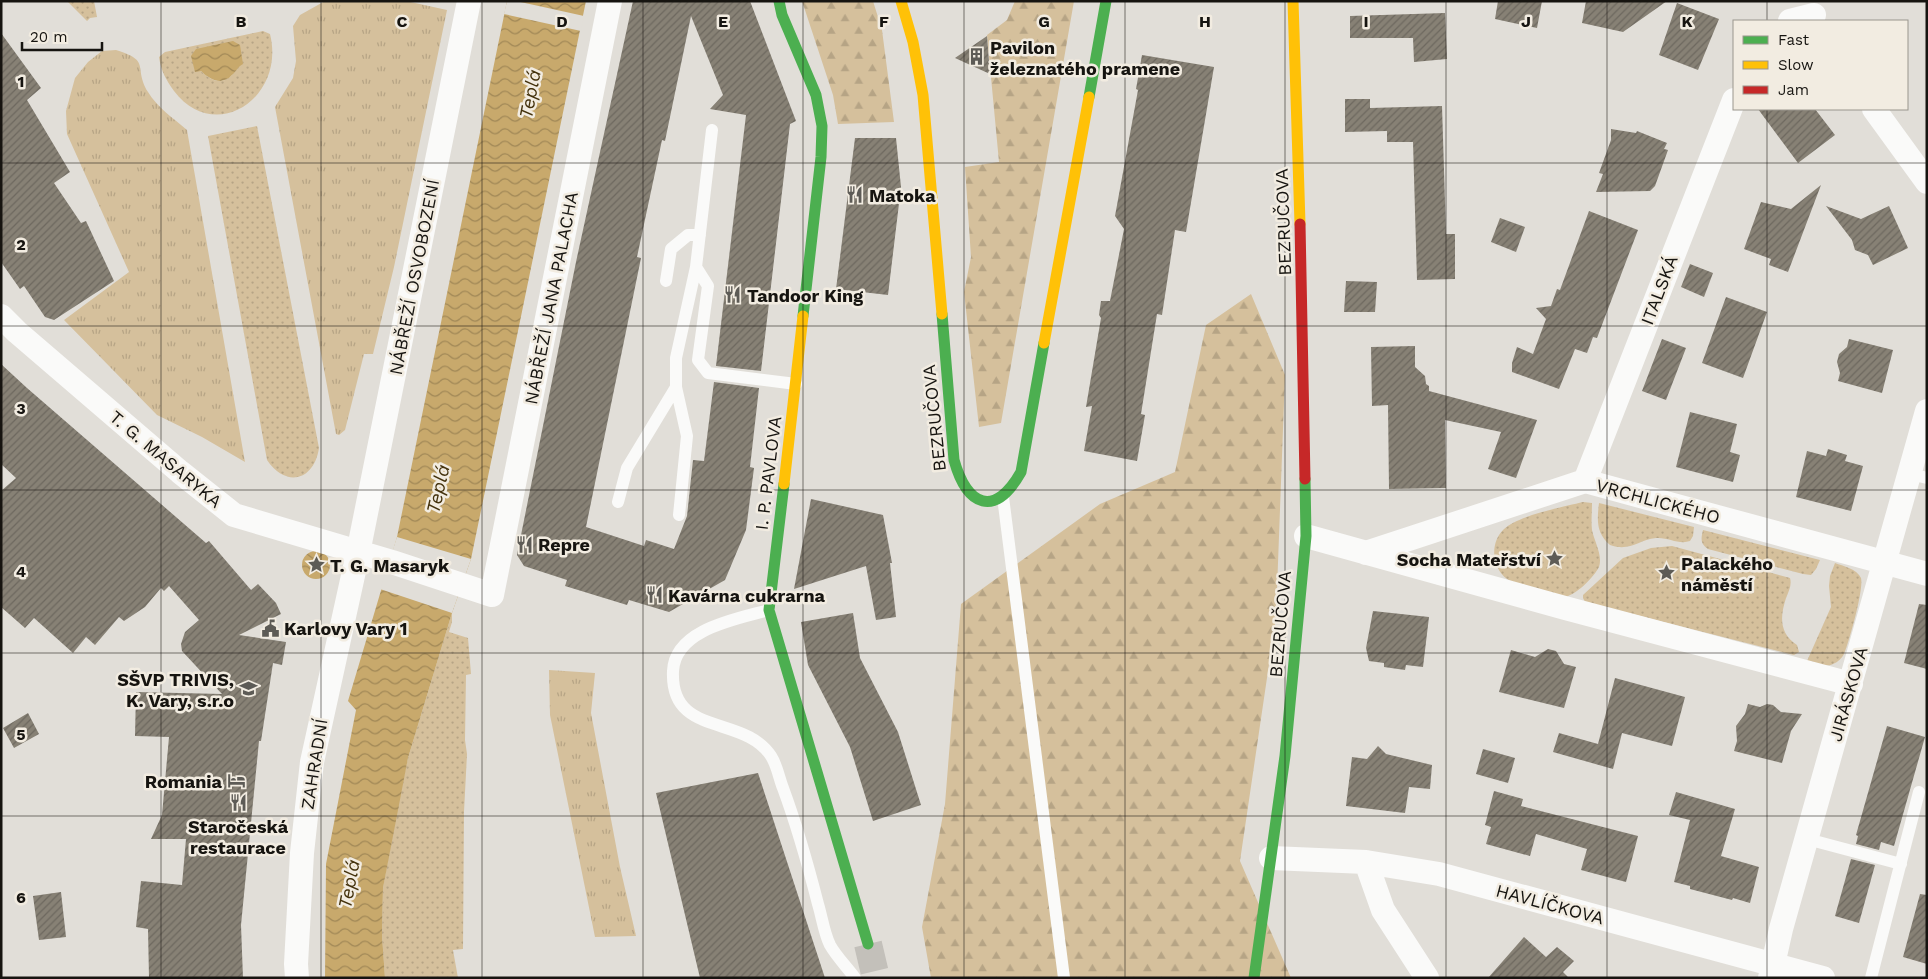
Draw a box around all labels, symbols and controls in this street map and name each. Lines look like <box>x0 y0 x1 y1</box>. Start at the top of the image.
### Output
text: B <box>236 12 247 31</box>
text: C <box>397 12 408 31</box>
text: D <box>556 12 568 31</box>
text: E <box>718 12 728 31</box>
text: F <box>879 12 889 31</box>
text: G <box>1038 12 1050 31</box>
text: H <box>1199 12 1211 31</box>
text: I <box>1363 12 1369 31</box>
text: J <box>1521 12 1531 31</box>
text: K <box>1681 12 1693 31</box>
scale bar <box>22 20 102 52</box>
legend <box>1733 20 1908 110</box>
text: 20 m <box>30 28 68 46</box>
text: Fast <box>1778 31 1810 49</box>
place label: Pavilon železnatého pramene <box>990 37 1180 79</box>
building icon: Pavilon železnatého pramene <box>966 47 986 67</box>
text: Slow <box>1778 56 1814 74</box>
water label: Teplá <box>514 67 546 120</box>
text: 1 <box>18 72 24 91</box>
text: Jam <box>1778 81 1809 99</box>
street label: BEZRUČOVA <box>1271 168 1295 276</box>
street label: NÁBŘEŽÍ OSVOBOZENÍ <box>385 177 443 377</box>
restaurant icon: Matoka <box>845 185 865 205</box>
place label: Matoka <box>869 185 936 206</box>
street label: NÁBŘEŽÍ JANA PALACHA <box>520 190 582 406</box>
text: 2 <box>16 235 26 254</box>
street label: ITALSKÁ <box>1636 252 1682 328</box>
restaurant icon: Tandoor King <box>723 285 743 305</box>
place label: Tandoor King <box>747 285 864 306</box>
street label: BEZRUČOVA <box>918 363 950 472</box>
text: 3 <box>16 399 26 418</box>
street label: T. G. MASARYKA <box>106 406 226 512</box>
street label: I. P. PAVLOVA <box>751 415 785 531</box>
water label: Teplá <box>421 462 455 516</box>
street label: VRCHLICKÉHO <box>1594 474 1722 528</box>
restaurant icon: Repre <box>514 534 534 554</box>
place label: Repre <box>538 534 590 555</box>
place label: Socha Mateřství <box>1397 549 1542 570</box>
place icon: Socha Mateřství <box>1545 549 1565 569</box>
place label: Palackého náměstí <box>1681 553 1773 595</box>
place icon: T. G. Masaryk <box>306 555 326 575</box>
place label: T. G. Masaryk <box>330 555 450 576</box>
text: 4 <box>16 562 26 581</box>
place icon: Palackého náměstí <box>1657 563 1677 583</box>
street label: BEZRUČOVA <box>1265 570 1295 678</box>
restaurant icon: Kavárna cukrarna <box>644 585 664 605</box>
place label: Kavárna cukrarna <box>668 585 826 606</box>
public building icon: Karlovy Vary 1 <box>260 618 280 638</box>
place label: Karlovy Vary 1 <box>284 618 407 639</box>
street label: JIRÁSKOVA <box>1824 644 1872 744</box>
place label: SŠVP TRIVIS, K. Vary, s.r.o <box>117 669 234 711</box>
school or university icon: SŠVP TRIVIS, K. Vary, s.r.o <box>238 679 258 699</box>
street label: ZAHRADNÍ <box>296 717 332 811</box>
text: 5 <box>16 725 26 744</box>
place label: Romania <box>145 771 223 792</box>
hotel icon: Romania <box>226 771 246 791</box>
restaurant icon: Staročeská restaurace <box>228 793 248 813</box>
place label: Staročeská restaurace <box>188 816 289 858</box>
water label: Teplá <box>333 857 365 910</box>
street label: HAVLÍČKOVA <box>1494 879 1606 929</box>
text: 6 <box>16 888 26 907</box>

